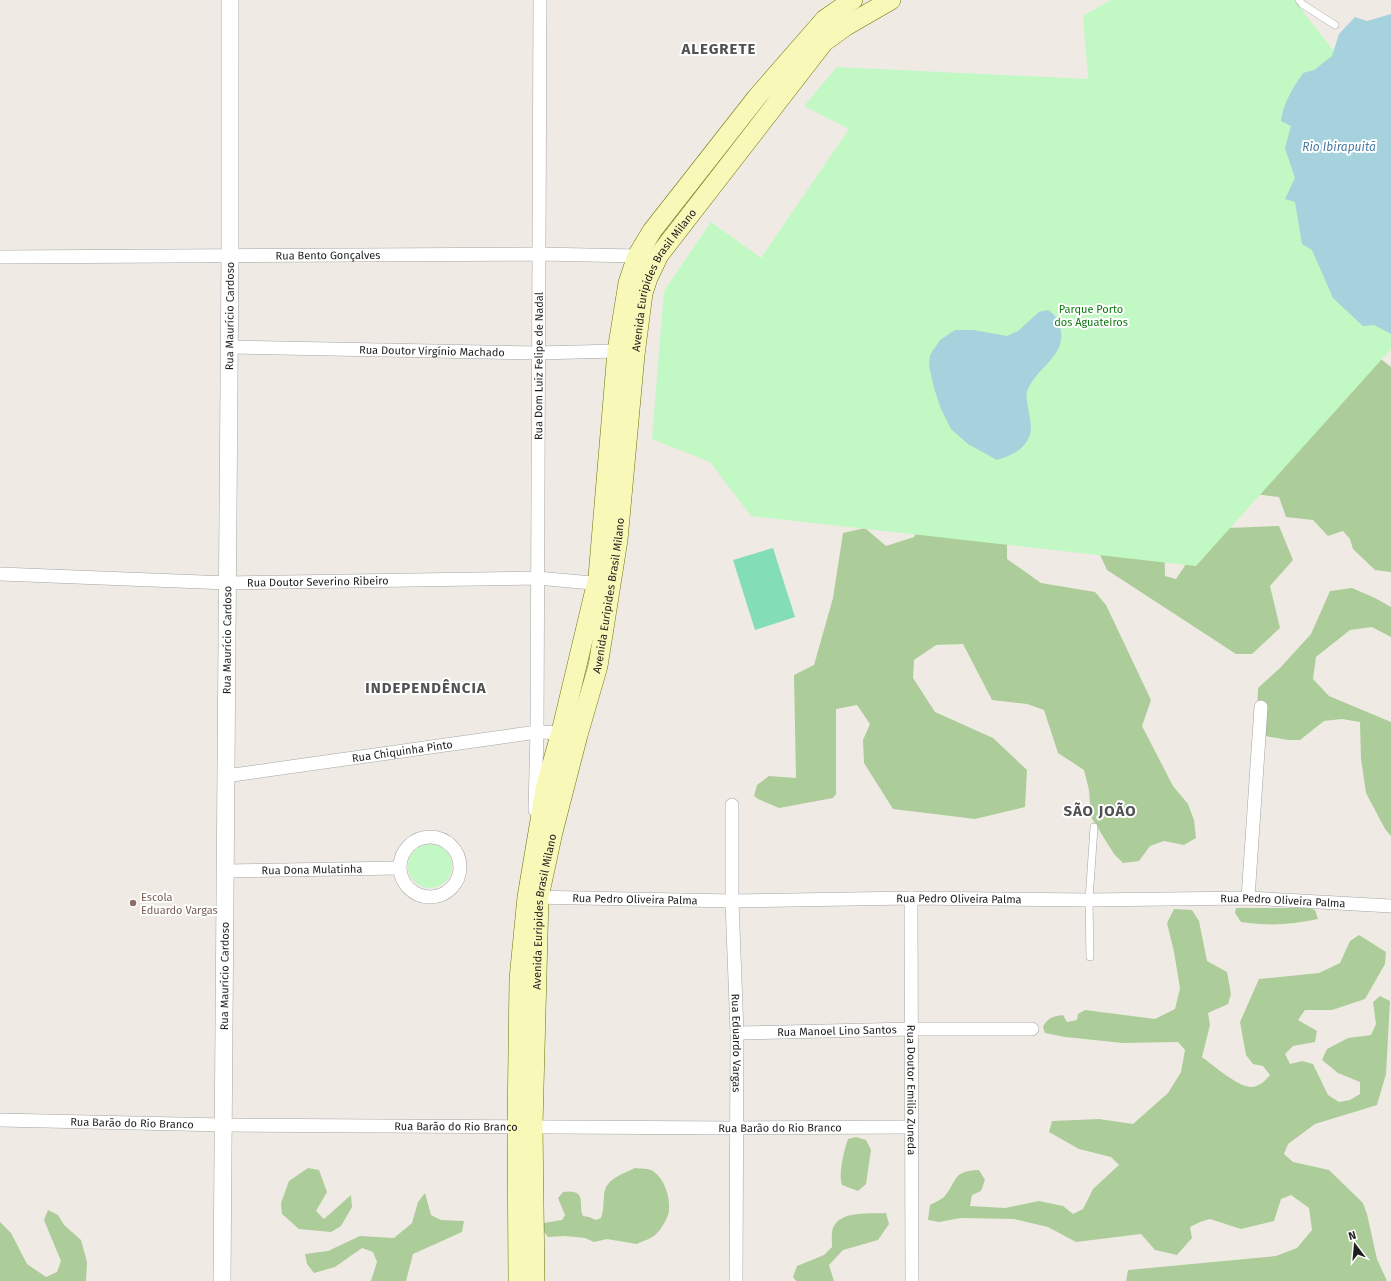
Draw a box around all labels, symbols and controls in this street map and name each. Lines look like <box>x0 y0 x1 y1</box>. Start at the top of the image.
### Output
district label: ALEGRETE <box>680 40 757 58</box>
water label: Rio Ibirapuitã <box>1302 140 1376 154</box>
street label: Avenida Euripides Brasil Milano <box>629 206 699 352</box>
street label: Rua Bento Gonçalves <box>276 248 380 262</box>
street label: Rua Maurício Cardoso <box>223 262 236 370</box>
street label: Rua Dom Luiz Felipe de Nadal <box>532 292 545 440</box>
park label: Parque Porto dos Aguateiros <box>1054 303 1128 329</box>
street label: Rua Doutor Virgínio Machado <box>359 343 505 359</box>
street label: Avenida Euripides Brasil Milano <box>590 517 627 675</box>
street label: Rua Doutor Severino Ribeiro <box>247 574 389 589</box>
street label: Rua Maurício Cardoso <box>220 586 234 694</box>
district label: INDEPENDÊNCIA <box>365 679 487 697</box>
street label: Rua Chiquinha Pinto <box>351 738 454 765</box>
district label: SÃO JOÃO <box>1063 802 1137 820</box>
street label: Avenida Euripides Brasil Milano <box>530 833 559 990</box>
street label: Rua Dona Mulatinha <box>261 862 363 877</box>
place label: Escola Eduardo Vargas <box>141 891 218 917</box>
street label: Rua Pedro Oliveira Palma <box>572 891 698 907</box>
street label: Rua Pedro Oliveira Palma <box>896 891 1022 906</box>
street label: Rua Pedro Oliveira Palma <box>1220 891 1346 910</box>
marker: Escola Eduardo Vargas <box>128 898 138 908</box>
street label: Rua Maurício Cardoso <box>217 922 231 1030</box>
street label: Rua Eduardo Vargas <box>729 993 744 1092</box>
street label: Rua Manoel Lino Santos <box>777 1023 897 1039</box>
street label: Rua Doutor Emilio Zuneda <box>905 1025 918 1155</box>
street label: Rua Barão do Rio Branco <box>70 1115 194 1131</box>
street label: Rua Barão do Rio Branco <box>394 1119 518 1133</box>
street label: Rua Barão do Rio Branco <box>718 1121 842 1135</box>
north arrow <box>1335 1225 1375 1265</box>
text: N <box>1347 1229 1358 1243</box>

